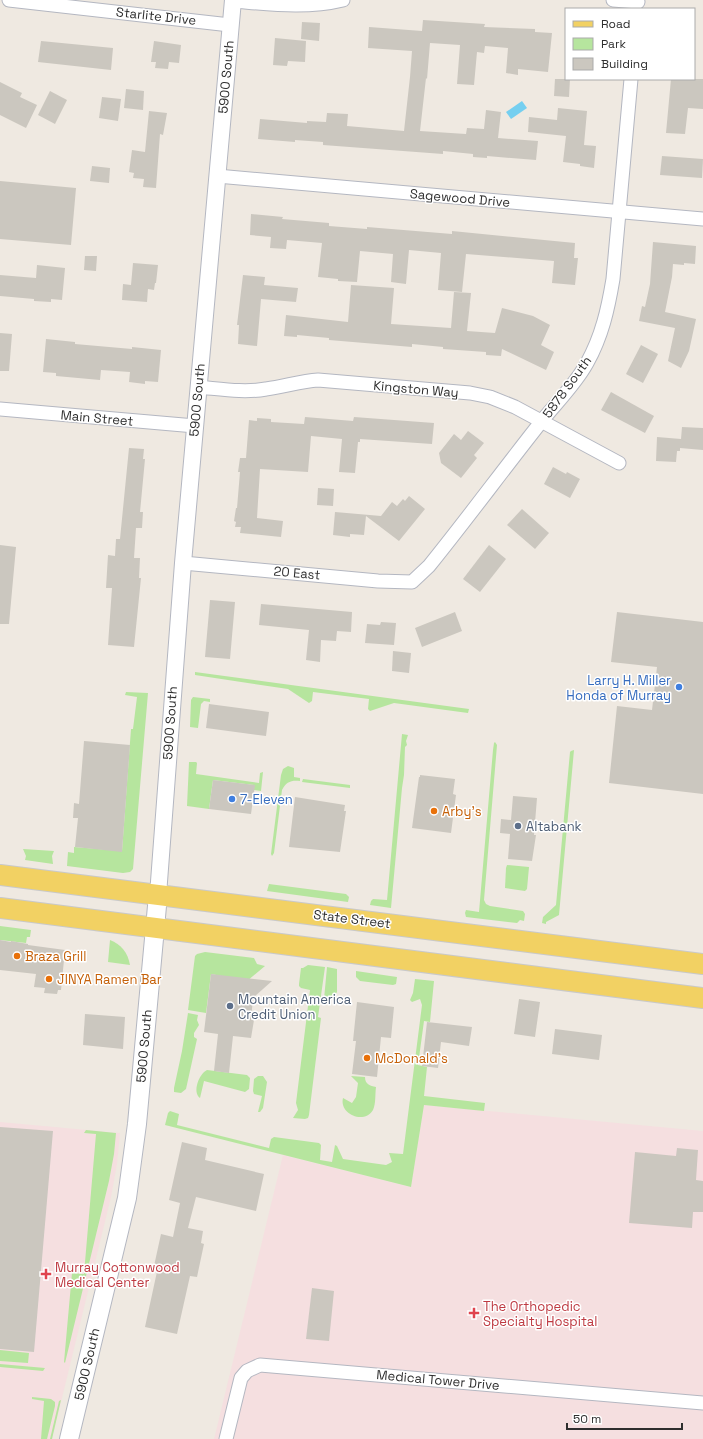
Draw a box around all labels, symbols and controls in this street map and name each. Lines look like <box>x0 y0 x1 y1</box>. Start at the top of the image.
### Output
street label: Starlite Drive <box>115 3 197 29</box>
legend <box>565 8 695 80</box>
text: Road <box>601 16 630 32</box>
text: Park <box>601 36 626 52</box>
street label: 5900 South <box>214 40 238 114</box>
text: Building <box>601 56 648 72</box>
street label: Sagewood Drive <box>409 185 511 211</box>
street label: 5878 South <box>539 353 595 421</box>
street label: 5900 South <box>185 363 209 437</box>
street label: Kingston Way <box>373 377 459 401</box>
street label: Main Street <box>60 406 134 430</box>
street label: 20 East <box>273 562 321 584</box>
place label: Larry H. Miller Honda of Murray <box>566 672 671 704</box>
marker: Larry H. Miller Honda of Murray <box>674 682 684 692</box>
street label: 5900 South <box>159 686 181 760</box>
place label: 7-Eleven <box>240 791 293 808</box>
marker: 7-Eleven <box>227 794 237 804</box>
place label: Arby's <box>442 803 482 820</box>
marker: Arby's <box>429 806 439 816</box>
place label: Altabank <box>526 818 582 835</box>
marker: Altabank <box>513 821 523 831</box>
street label: State Street <box>313 906 392 932</box>
place label: Braza Grill <box>25 948 86 965</box>
marker: Braza Grill <box>12 951 22 961</box>
place label: JINYA Ramen Bar <box>57 971 162 988</box>
marker: JINYA Ramen Bar <box>44 974 54 984</box>
place label: Mountain America Credit Union <box>238 991 352 1023</box>
marker: Mountain America Credit Union <box>225 1001 235 1011</box>
street label: 5900 South <box>132 1009 156 1083</box>
place label: McDonald's <box>375 1050 448 1067</box>
marker: McDonald's <box>362 1053 372 1063</box>
place label: Murray Cottonwood Medical Center <box>55 1259 180 1291</box>
marker: Murray Cottonwood Medical Center <box>40 1268 52 1280</box>
place label: The Orthopedic Specialty Hospital <box>483 1298 598 1330</box>
marker: The Orthopedic Specialty Hospital <box>468 1307 480 1319</box>
street label: 5900 South <box>70 1326 104 1402</box>
street label: Medical Tower Drive <box>376 1366 500 1394</box>
scale bar <box>567 1405 682 1431</box>
text: 50 m <box>573 1411 601 1427</box>

